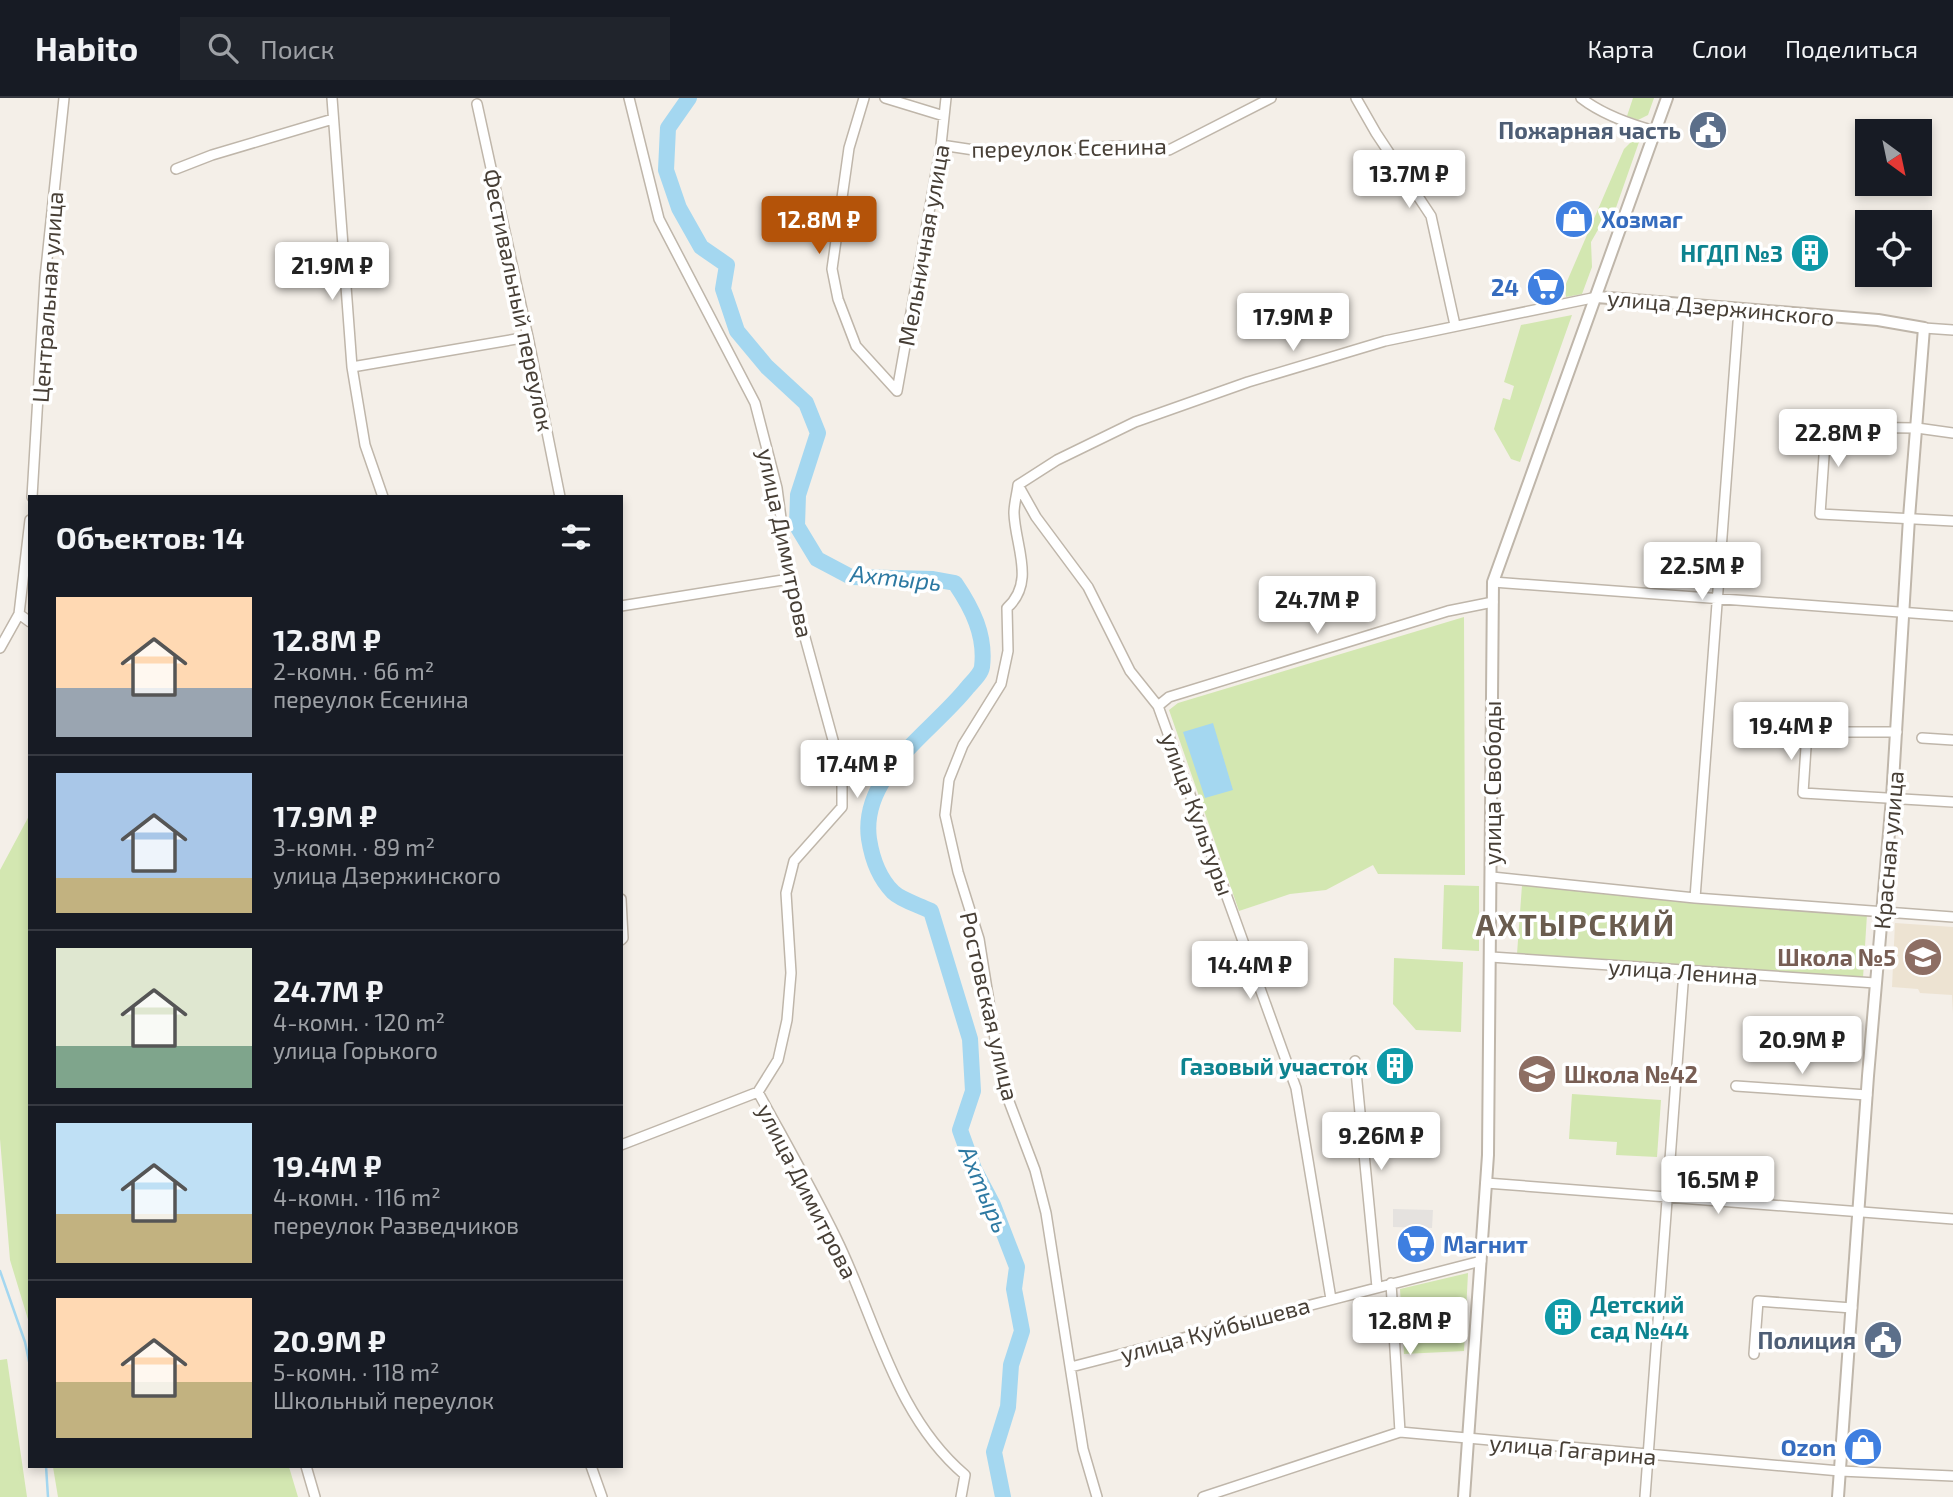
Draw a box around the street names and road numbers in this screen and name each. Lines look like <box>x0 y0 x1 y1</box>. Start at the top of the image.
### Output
street label: переулок Есенина <box>971 131 1167 164</box>
street label: Мельничная улица <box>891 142 956 348</box>
street label: Фестивальный переулок <box>477 166 561 434</box>
street label: Центральная улица <box>26 190 69 404</box>
street label: улица Дзержинского <box>1606 283 1836 332</box>
street label: улица Димитрова <box>751 446 820 640</box>
street label: улица Свободы <box>1478 701 1507 865</box>
street label: улица Культуры <box>1155 729 1240 900</box>
street label: Красная улица <box>1867 769 1910 931</box>
street label: Ростовская улица <box>954 909 1025 1103</box>
street label: улица Ленина <box>1607 952 1759 991</box>
street label: улица Димитрова <box>751 1099 864 1284</box>
street label: улица Куйбышева <box>1117 1290 1313 1369</box>
street label: улица Гагарина <box>1488 1428 1658 1471</box>

